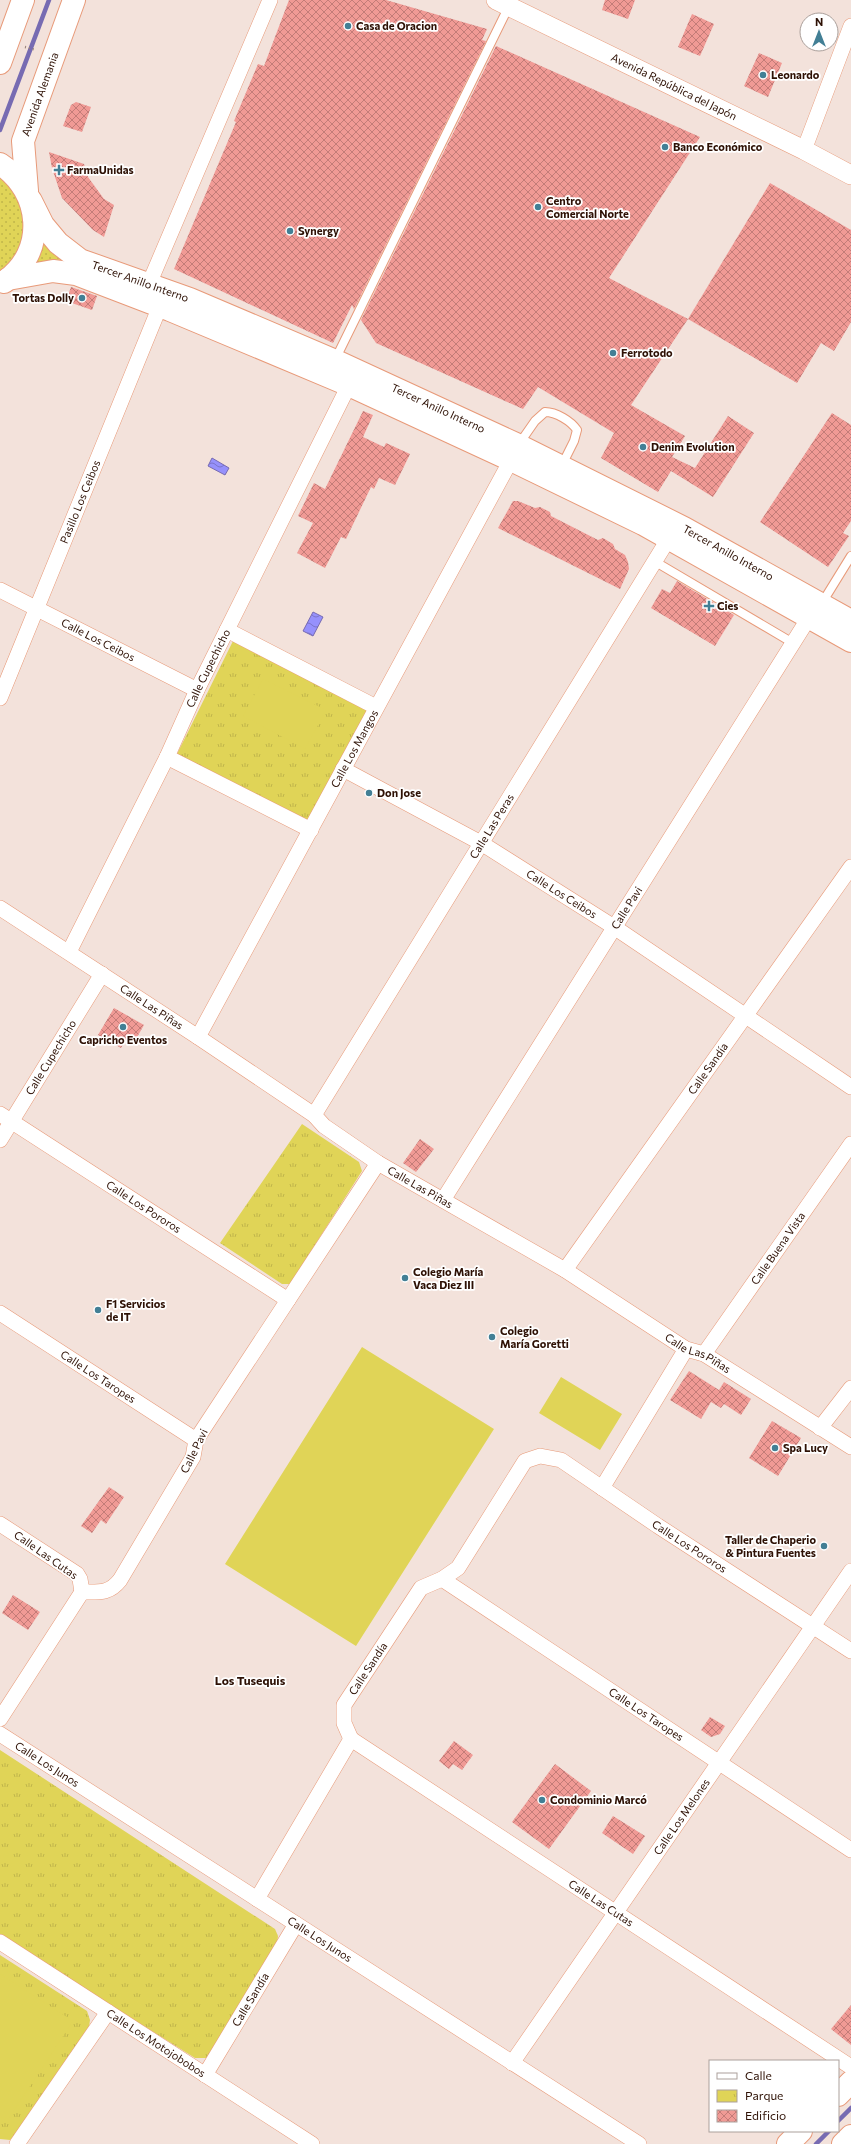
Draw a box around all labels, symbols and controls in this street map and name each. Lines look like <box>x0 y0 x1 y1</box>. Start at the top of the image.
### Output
north arrow <box>799 12 839 52</box>
text: N <box>815 15 823 28</box>
place label: Casa de Oracion <box>356 19 437 32</box>
marker: Casa de Oracion <box>343 21 353 31</box>
street label: Avenida Alemania <box>18 50 61 138</box>
street label: Avenida República del Japón <box>609 50 739 122</box>
place label: Leonardo <box>771 68 820 81</box>
marker: Leonardo <box>758 70 768 80</box>
place label: Banco Económico <box>673 140 763 153</box>
marker: Banco Económico <box>660 142 670 152</box>
place label: FarmaUnidas <box>67 163 134 176</box>
marker: FarmaUnidas <box>54 165 64 175</box>
place label: Centro Comercial Norte <box>546 194 629 220</box>
marker: Centro Comercial Norte <box>533 202 543 212</box>
place label: Synergy <box>298 224 339 237</box>
marker: Synergy <box>285 226 295 236</box>
street label: Tercer Anillo Interno <box>90 258 191 304</box>
place label: Tortas Dolly <box>12 291 74 304</box>
marker: Tortas Dolly <box>77 293 87 303</box>
place label: Ferrotodo <box>621 346 673 359</box>
marker: Ferrotodo <box>608 348 618 358</box>
street label: Tercer Anillo Interno <box>389 381 488 435</box>
place label: Denim Evolution <box>651 440 735 453</box>
marker: Denim Evolution <box>638 442 648 452</box>
street label: Pasillo Los Ceibos <box>57 458 102 545</box>
street label: Tercer Anillo Interno <box>681 522 776 583</box>
place label: Cies <box>717 599 739 612</box>
marker: Cies <box>704 601 714 611</box>
street label: Calle Los Ceibos <box>59 615 137 663</box>
street label: Calle Cupechicho <box>183 626 233 709</box>
street label: Calle Los Mangos <box>328 707 380 790</box>
place label: Don Jose <box>377 786 421 800</box>
marker: Don Jose <box>364 788 374 798</box>
street label: Calle Las Peras <box>466 791 516 861</box>
street label: Calle Los Ceibos <box>524 866 600 921</box>
street label: Calle Pavi <box>608 884 644 931</box>
street label: Calle Las Piñas <box>118 981 186 1032</box>
street label: Calle Cupechicho <box>22 1017 79 1097</box>
marker: Capricho Eventos <box>118 1022 128 1032</box>
place label: Capricho Eventos <box>79 1033 167 1046</box>
street label: Calle Sandía <box>685 1040 730 1097</box>
street label: Calle Las Piñas <box>386 1163 455 1210</box>
street label: Calle Los Pororos <box>104 1177 184 1235</box>
street label: Calle Buena Vista <box>748 1209 807 1287</box>
place label: Colegio María Vaca Diez III <box>413 1265 484 1291</box>
marker: Colegio María Vaca Diez III <box>400 1273 410 1283</box>
place label: F1 Servicios de IT <box>106 1297 165 1323</box>
marker: F1 Servicios de IT <box>93 1305 103 1315</box>
place label: Colegio María Goretti <box>500 1324 569 1350</box>
street label: Calle Las Piñas <box>663 1330 733 1375</box>
marker: Colegio María Goretti <box>487 1332 497 1342</box>
street label: Calle Los Taropes <box>59 1347 138 1405</box>
street label: Calle Pavi <box>177 1426 210 1475</box>
place label: Spa Lucy <box>783 1441 828 1454</box>
marker: Spa Lucy <box>770 1443 780 1453</box>
street label: Calle Los Pororos <box>650 1517 730 1575</box>
street label: Calle Las Cutas <box>12 1528 81 1581</box>
place label: Taller de Chaperio & Pintura Fuentes <box>725 1533 816 1559</box>
marker: Taller de Chaperio & Pintura Fuentes <box>819 1541 829 1551</box>
street label: Calle Sandía <box>346 1640 390 1697</box>
district label: Los Tusequis <box>215 1673 286 1687</box>
street label: Calle Los Taropes <box>607 1685 686 1743</box>
street label: Calle Los Junos <box>13 1738 82 1789</box>
street label: Calle Los Melones <box>650 1776 712 1857</box>
place label: Condominio Marcó <box>550 1793 647 1806</box>
marker: Condominio Marcó <box>537 1795 547 1805</box>
street label: Calle Las Cutas <box>566 1877 636 1929</box>
street label: Calle Los Junos <box>285 1913 355 1964</box>
street label: Calle Sandía <box>229 1970 271 2029</box>
street label: Calle Los Motojobobos <box>105 2006 208 2079</box>
legend <box>709 2060 839 2132</box>
text: Calle <box>745 2068 772 2082</box>
text: Parque <box>745 2088 783 2102</box>
text: Edificio <box>745 2108 786 2122</box>

